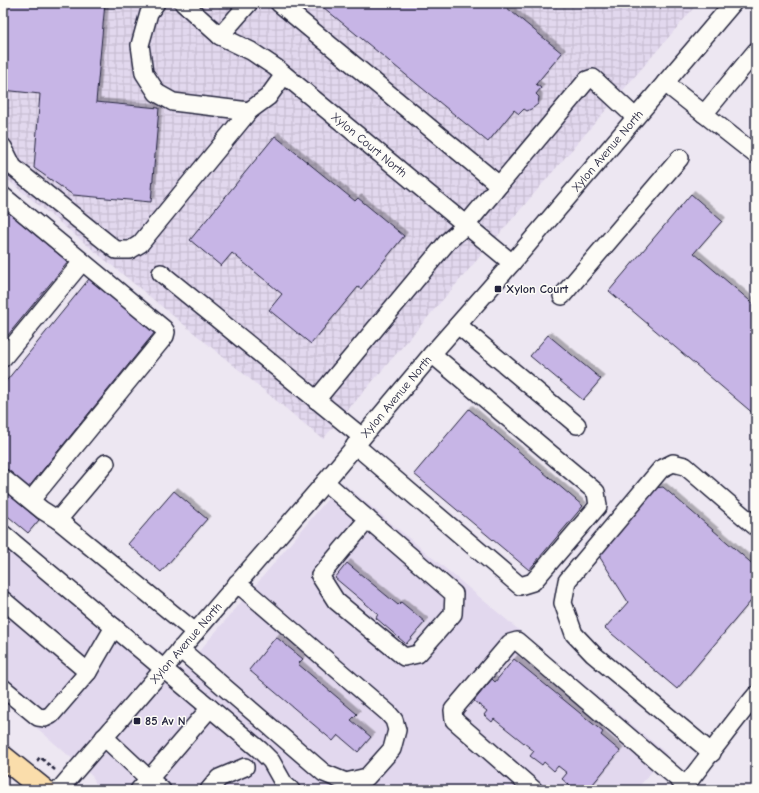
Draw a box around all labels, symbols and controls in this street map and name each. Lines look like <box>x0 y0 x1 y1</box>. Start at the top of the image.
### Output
street label: Xylon Avenue North <box>569 107 646 195</box>
street label: Xylon Court North <box>328 109 410 180</box>
place label: Xylon Court <box>506 282 569 296</box>
marker: Xylon Court <box>493 284 503 294</box>
street label: Xylon Avenue North <box>358 353 435 441</box>
street label: Xylon Avenue North <box>147 600 225 687</box>
place label: 85 Av N <box>145 714 186 728</box>
marker: 85 Av N <box>132 716 142 726</box>

